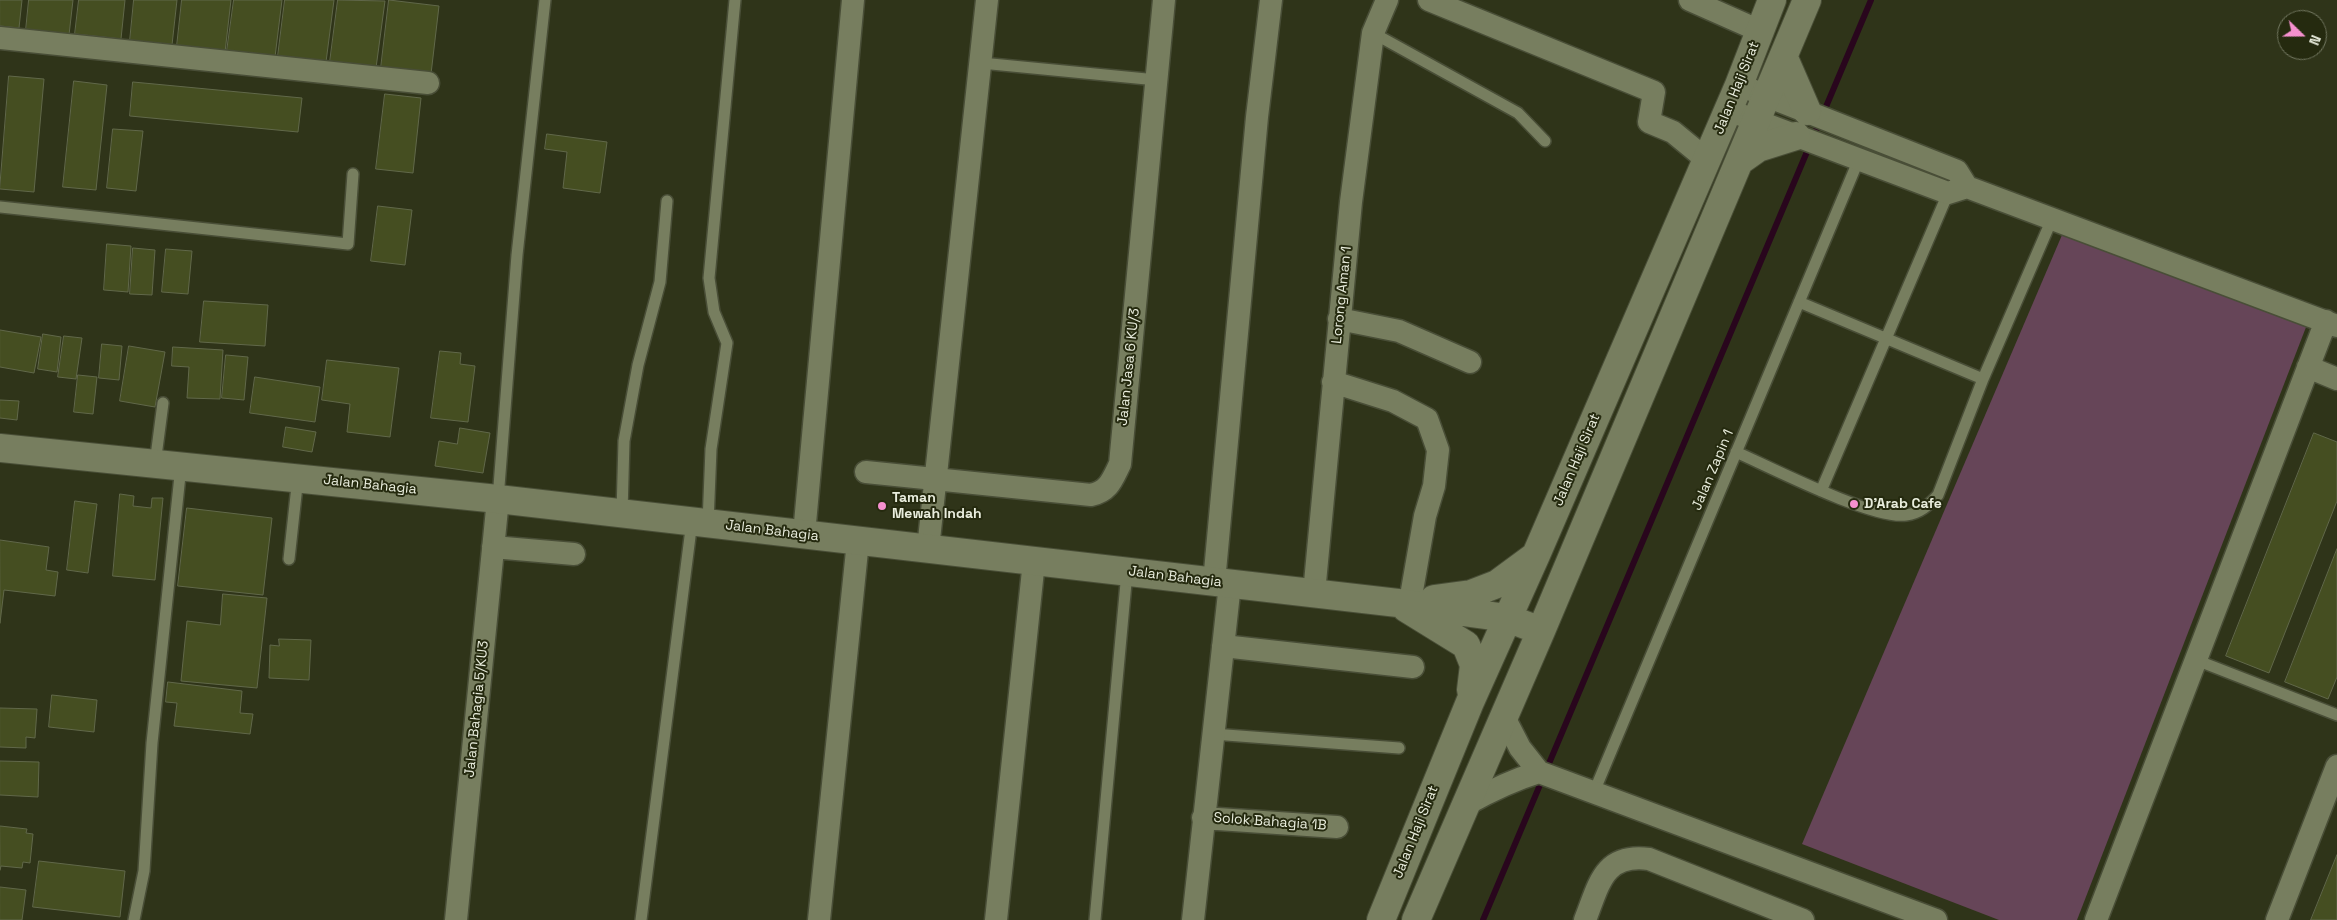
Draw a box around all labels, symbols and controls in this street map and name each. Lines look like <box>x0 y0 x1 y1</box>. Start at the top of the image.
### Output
north arrow <box>2277 10 2327 60</box>
text: N <box>2305 33 2325 48</box>
street label: Jalan Haji Sirat <box>1711 39 1763 137</box>
street label: Lorong Aman 1 <box>1329 245 1355 345</box>
street label: Jalan Jasa 6 KU/3 <box>1114 307 1144 427</box>
street label: Jalan Haji Sirat <box>1550 411 1604 509</box>
street label: Jalan Zapin 1 <box>1688 427 1738 513</box>
street label: Jalan Bahagia <box>322 472 418 498</box>
place label: Taman Mewah Indah <box>892 490 982 522</box>
place label: D'Arab Cafe <box>1864 496 1942 512</box>
marker: D'Arab Cafe <box>1848 498 1860 510</box>
marker: Taman Mewah Indah <box>876 500 888 512</box>
street label: Jalan Bahagia <box>724 517 820 545</box>
street label: Jalan Bahagia <box>1127 563 1223 591</box>
street label: Jalan Bahagia 5/KU3 <box>461 640 493 778</box>
street label: Jalan Haji Sirat <box>1390 783 1442 881</box>
street label: Solok Bahagia 1B <box>1213 810 1327 834</box>

